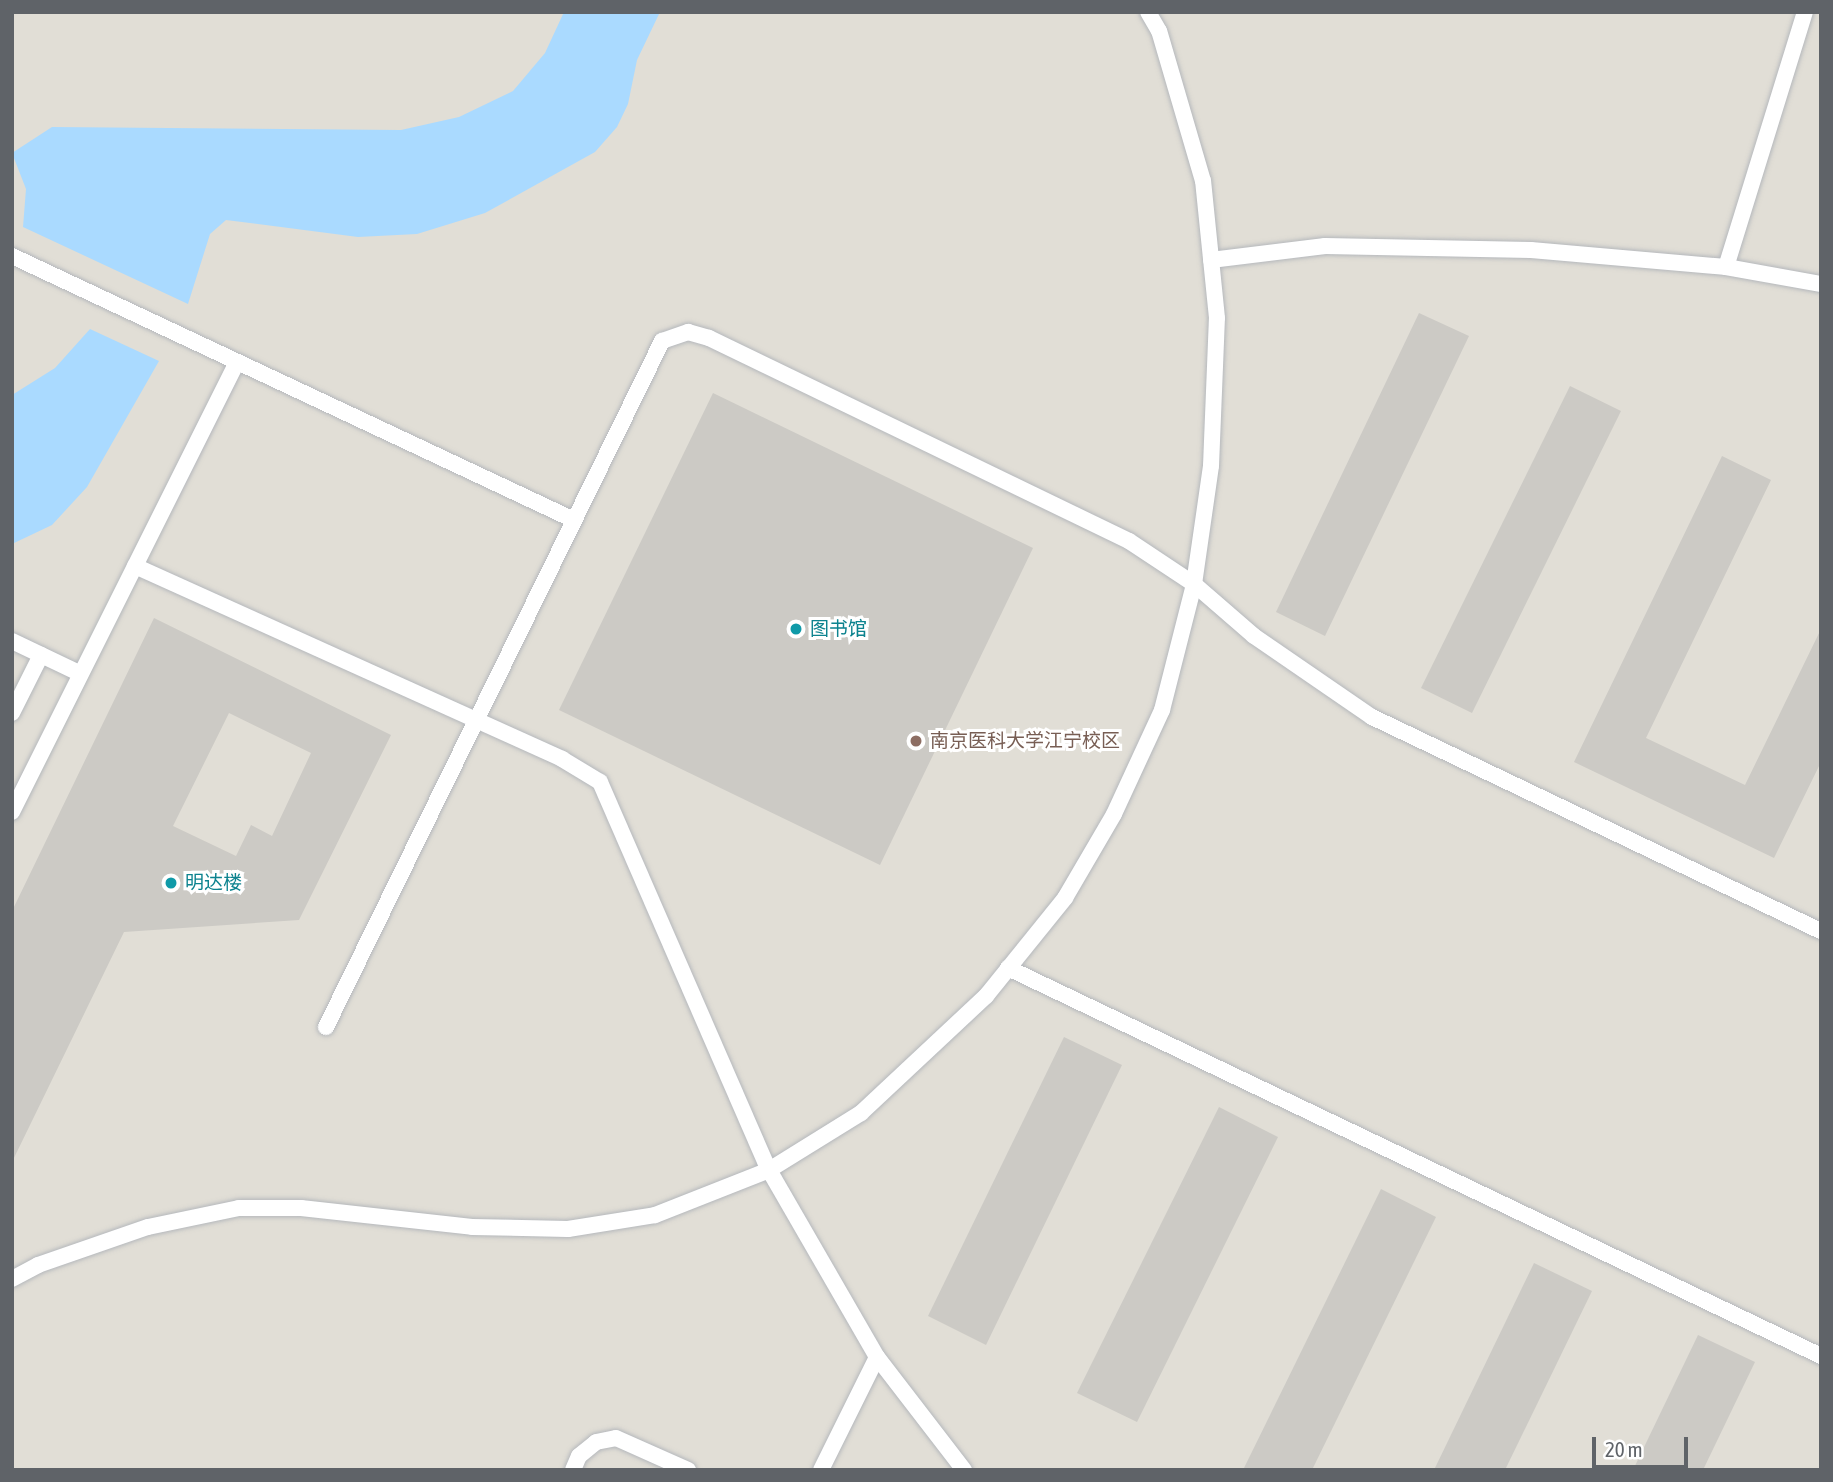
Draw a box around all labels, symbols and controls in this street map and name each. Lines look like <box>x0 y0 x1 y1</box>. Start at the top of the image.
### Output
place label: 图书馆 <box>810 618 867 640</box>
marker: 图书馆 <box>788 621 804 637</box>
place label: 南京医科大学江宁校区 <box>930 730 1120 752</box>
marker: 南京医科大学江宁校区 <box>908 733 924 749</box>
place label: 明达楼 <box>185 872 242 894</box>
marker: 明达楼 <box>163 875 179 891</box>
scale bar <box>1595 1422 1691 1466</box>
text: 20 m <box>1605 1437 1643 1461</box>

